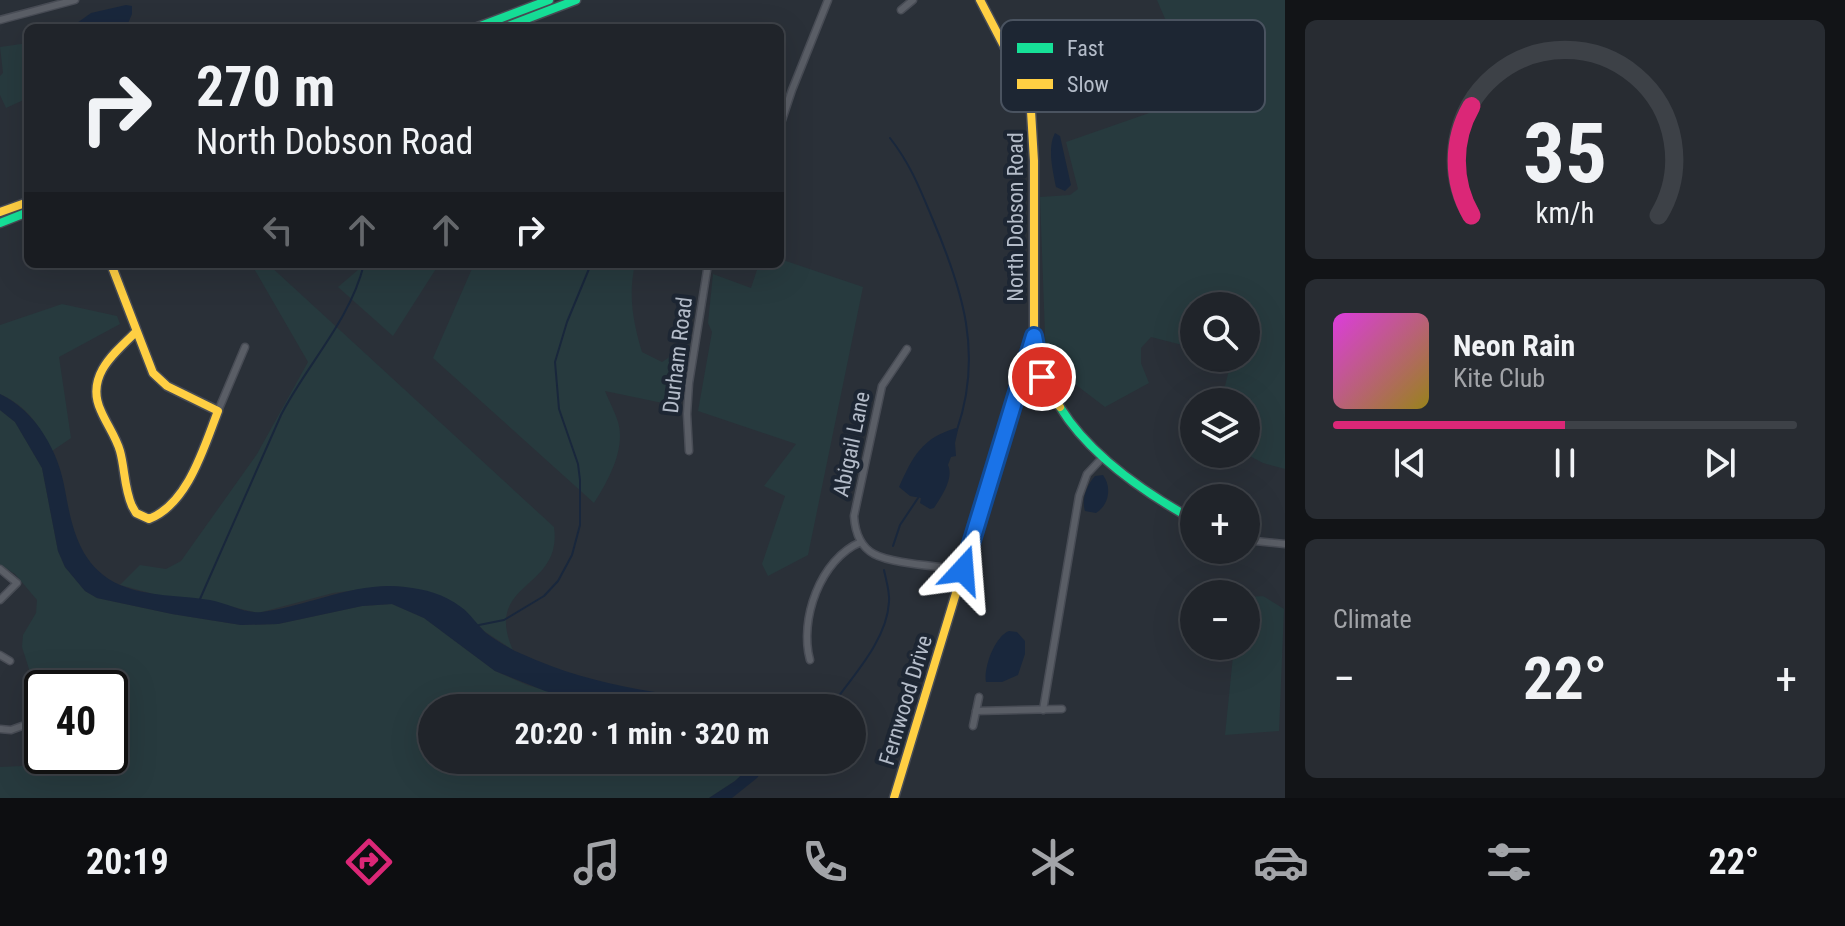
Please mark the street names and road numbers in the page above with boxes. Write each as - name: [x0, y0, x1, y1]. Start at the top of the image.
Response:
- street label: North Dobson Road: [1003, 132, 1028, 302]
- street label: Durham Road: [658, 296, 697, 415]
- street label: Abigail Lane: [828, 389, 875, 499]
- street label: Fernwood Drive: [874, 632, 937, 768]

